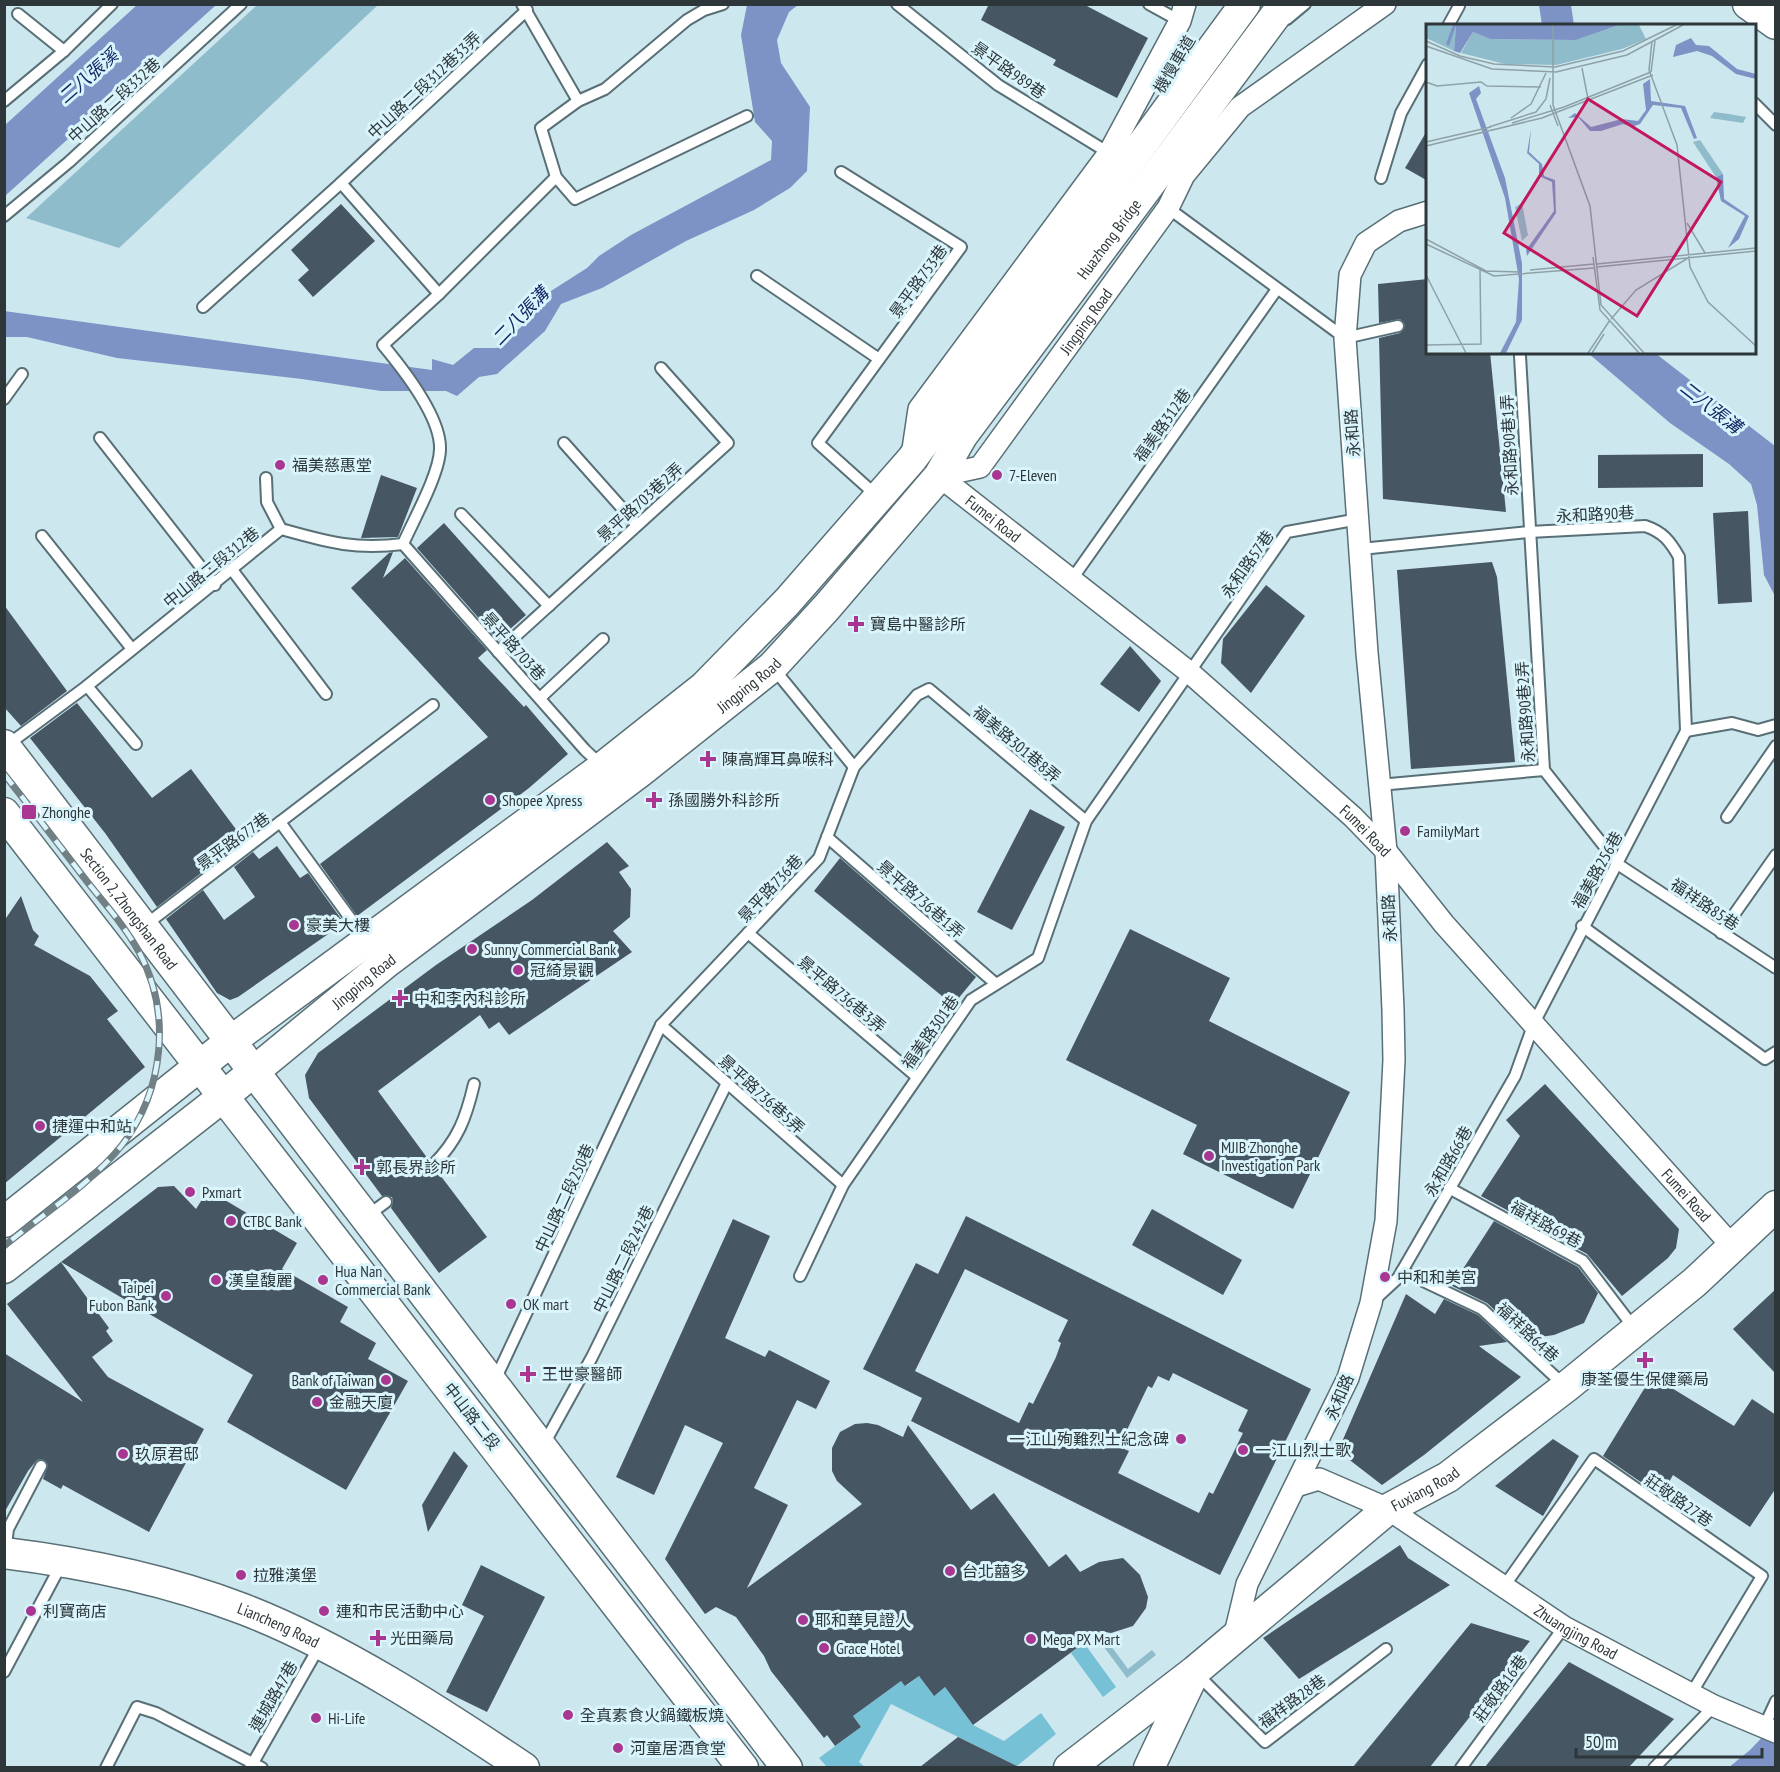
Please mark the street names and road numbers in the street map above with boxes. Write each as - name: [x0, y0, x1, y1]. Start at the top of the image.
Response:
- street label: 中山路二段312巷33弄: [363, 27, 485, 143]
- street label: 機慢車道: [1149, 31, 1199, 97]
- street label: 景平路989巷: [968, 37, 1050, 103]
- street label: 中山路二段332巷: [64, 53, 164, 147]
- street label: Huazhong Bridge: [1073, 195, 1145, 283]
- street label: 景平路753巷: [885, 240, 951, 322]
- street label: Jingping Road: [1055, 284, 1116, 359]
- street label: 福美路312巷: [1129, 384, 1195, 466]
- street label: 永和路90巷1弄: [1496, 394, 1522, 496]
- street label: 永和路: [1340, 408, 1364, 458]
- street label: 景平路703巷2弄: [593, 458, 687, 546]
- street label: Fumei Road: [962, 491, 1025, 546]
- street label: 永和路90巷: [1555, 502, 1635, 526]
- street label: 中山路二段312巷: [159, 522, 263, 612]
- street label: 永和路57巷: [1216, 526, 1278, 602]
- street label: 景平路703巷: [478, 607, 550, 685]
- street label: Jingping Road: [712, 654, 785, 717]
- street label: 永和路90巷2弄: [1511, 661, 1539, 763]
- street label: 福美路301巷8弄: [969, 701, 1065, 787]
- street label: Fumei Road: [1336, 800, 1396, 860]
- street label: 景平路677巷: [192, 808, 274, 874]
- street label: 福美路256巷: [1568, 828, 1626, 912]
- street label: Section 2, Zhongshan Road: [76, 844, 182, 974]
- street label: 景平路736巷: [733, 850, 807, 926]
- street label: 景平路736巷1弄: [873, 856, 969, 942]
- street label: 福祥路85巷: [1667, 874, 1743, 934]
- street label: 永和路: [1378, 894, 1400, 942]
- street label: Jingping Road: [327, 949, 399, 1014]
- street label: 景平路736巷3弄: [794, 951, 890, 1037]
- street label: 福美路301巷: [897, 991, 963, 1073]
- street label: 景平路736巷5弄: [715, 1050, 809, 1138]
- street label: 永和路66巷: [1420, 1122, 1476, 1200]
- street label: 中山路二段250巷: [530, 1140, 598, 1256]
- street label: Fumei Road: [1658, 1164, 1716, 1226]
- street label: 福祥路69巷: [1507, 1196, 1585, 1252]
- street label: 中山路二段242巷: [588, 1202, 658, 1316]
- street label: 福祥路64巷: [1493, 1298, 1563, 1366]
- street label: 永和路: [1320, 1371, 1358, 1423]
- street label: 中山路二段: [439, 1378, 505, 1454]
- street label: Fuxiang Road: [1387, 1462, 1463, 1516]
- street label: 莊敬路27巷: [1641, 1469, 1717, 1531]
- street label: Liancheng Road: [235, 1598, 323, 1652]
- street label: Zhuangjing Road: [1530, 1600, 1621, 1664]
- street label: 莊敬路16巷: [1469, 1650, 1531, 1726]
- street label: 連城路47巷: [245, 1657, 301, 1735]
- street label: 福祥路28巷: [1254, 1670, 1330, 1732]

